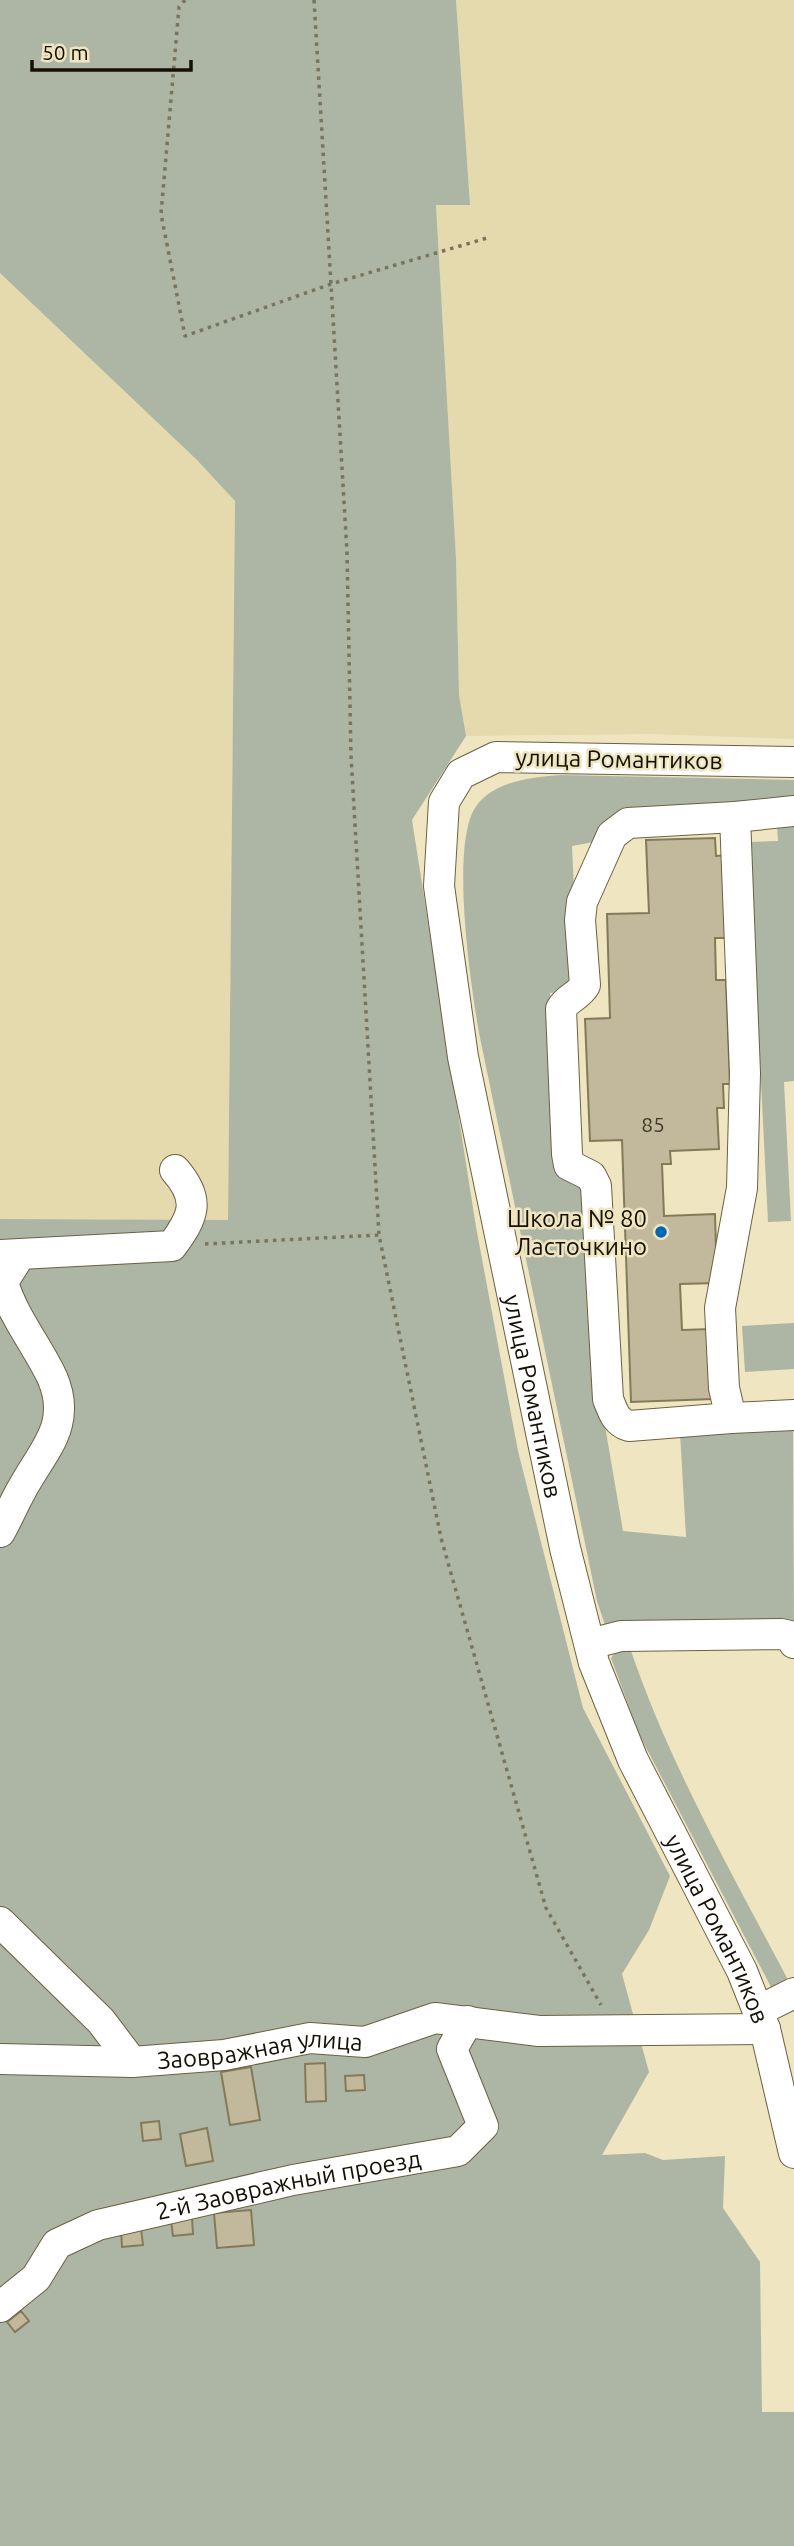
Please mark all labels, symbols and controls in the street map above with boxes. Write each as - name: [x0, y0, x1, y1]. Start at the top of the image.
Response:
- scale bar: [32, 28, 191, 72]
- text: 50 m: [42, 40, 89, 64]
- street label: улица Романтиков: [515, 744, 723, 774]
- house number: 85: [641, 1112, 665, 1136]
- place label: Школа № 80 Ласточкино: [507, 1205, 647, 1260]
- marker: Школа № 80 Ласточкино: [653, 1224, 669, 1240]
- street label: улица Романтиков: [499, 1292, 568, 1500]
- street label: улица Романтиков: [660, 1830, 775, 2027]
- street label: Заовражная улица: [156, 2024, 364, 2074]
- street label: 2-й Заовражный проезд: [153, 2144, 423, 2225]

